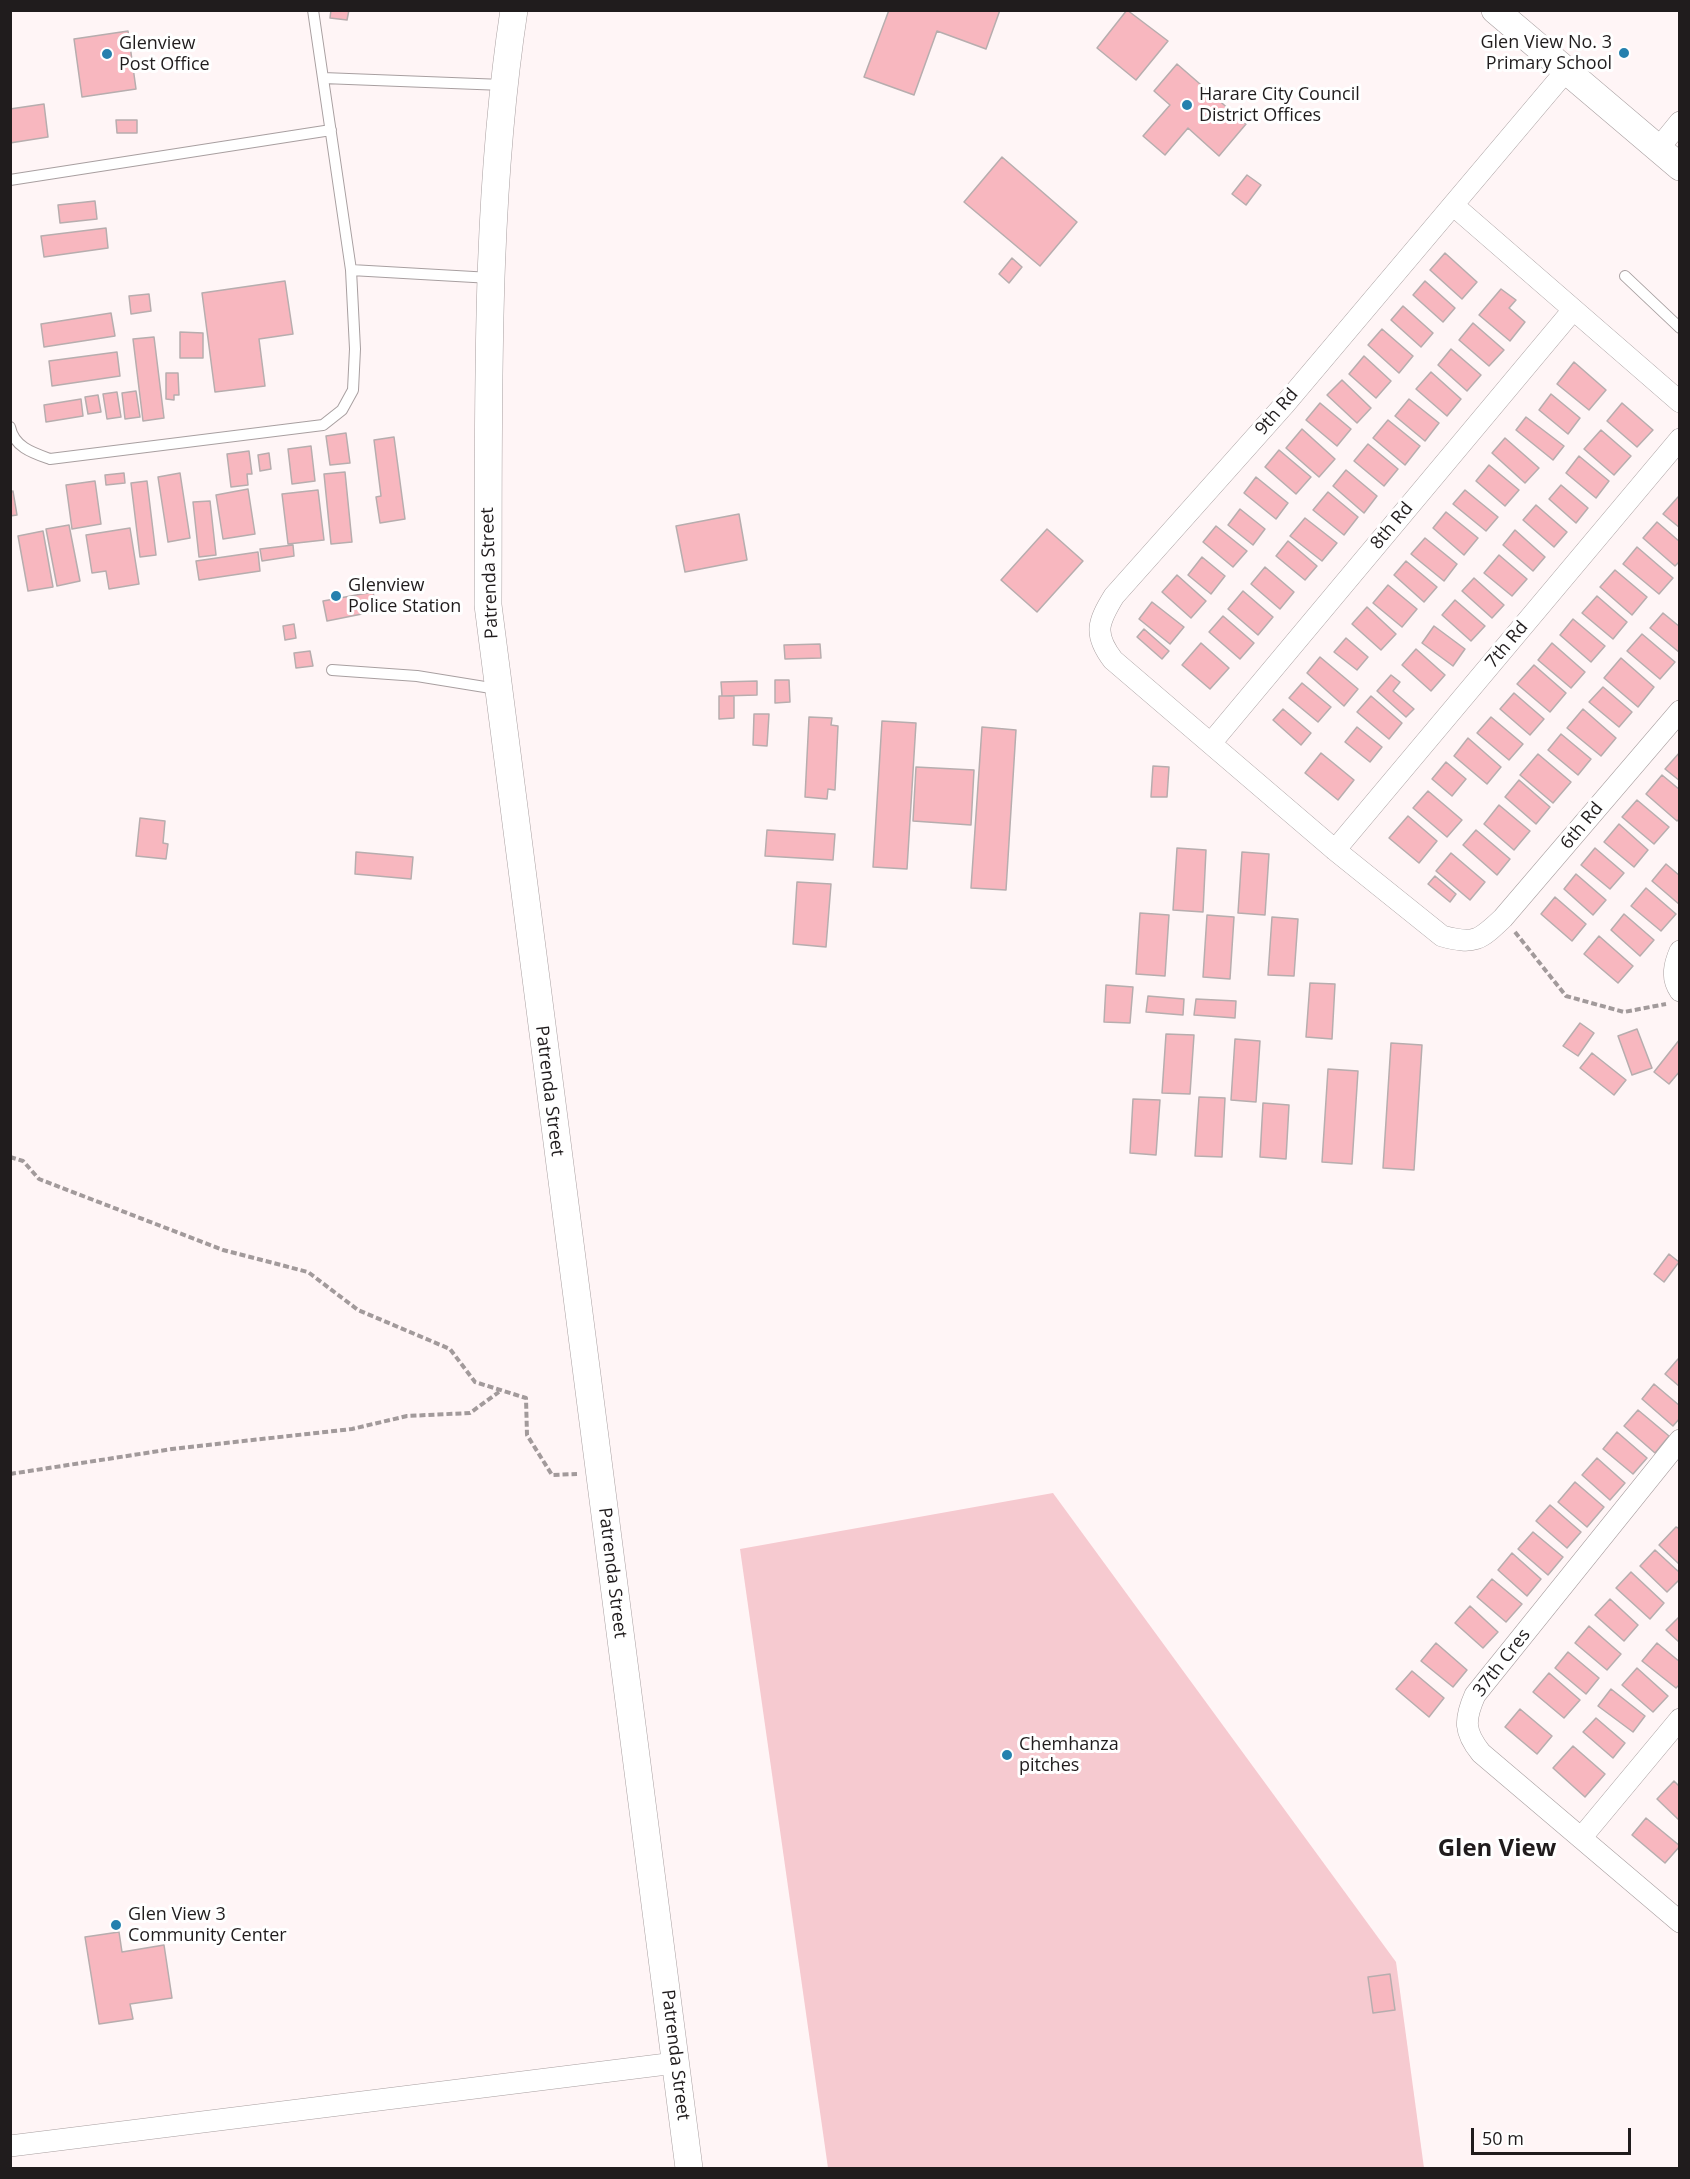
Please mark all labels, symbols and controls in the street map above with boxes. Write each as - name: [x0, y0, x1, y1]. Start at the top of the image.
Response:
- place label: Glen View No. 3 Primary School: [1480, 32, 1612, 74]
- place label: Glenview Post Office: [119, 33, 210, 76]
- marker: Glen View No. 3 Primary School: [1617, 46, 1631, 60]
- marker: Glenview Post Office: [100, 47, 114, 61]
- place label: Harare City Council District Offices: [1199, 84, 1360, 127]
- marker: Harare City Council District Offices: [1180, 98, 1194, 112]
- street label: 9th Rd: [1251, 384, 1303, 440]
- street label: 8th Rd: [1366, 498, 1418, 554]
- street label: Patrenda Street: [477, 507, 503, 639]
- place label: Glenview Police Station: [348, 575, 461, 618]
- marker: Glenview Police Station: [329, 589, 343, 603]
- street label: 7th Rd: [1481, 617, 1533, 673]
- street label: 6th Rd: [1556, 798, 1608, 854]
- street label: Patrenda Street: [530, 1024, 568, 1158]
- street label: Patrenda Street: [593, 1506, 631, 1640]
- street label: 37th Cres: [1469, 1625, 1535, 1701]
- place label: Chemhanza pitches: [1019, 1734, 1119, 1776]
- marker: Chemhanza pitches: [1000, 1748, 1014, 1762]
- district label: Glen View: [1438, 1835, 1556, 1863]
- place label: Glen View 3 Community Center: [128, 1904, 287, 1946]
- marker: Glen View 3 Community Center: [109, 1918, 123, 1932]
- street label: Patrenda Street: [656, 1988, 694, 2122]
- scale bar: [1474, 2116, 1634, 2154]
- text: 50 m: [1482, 2126, 1524, 2150]

